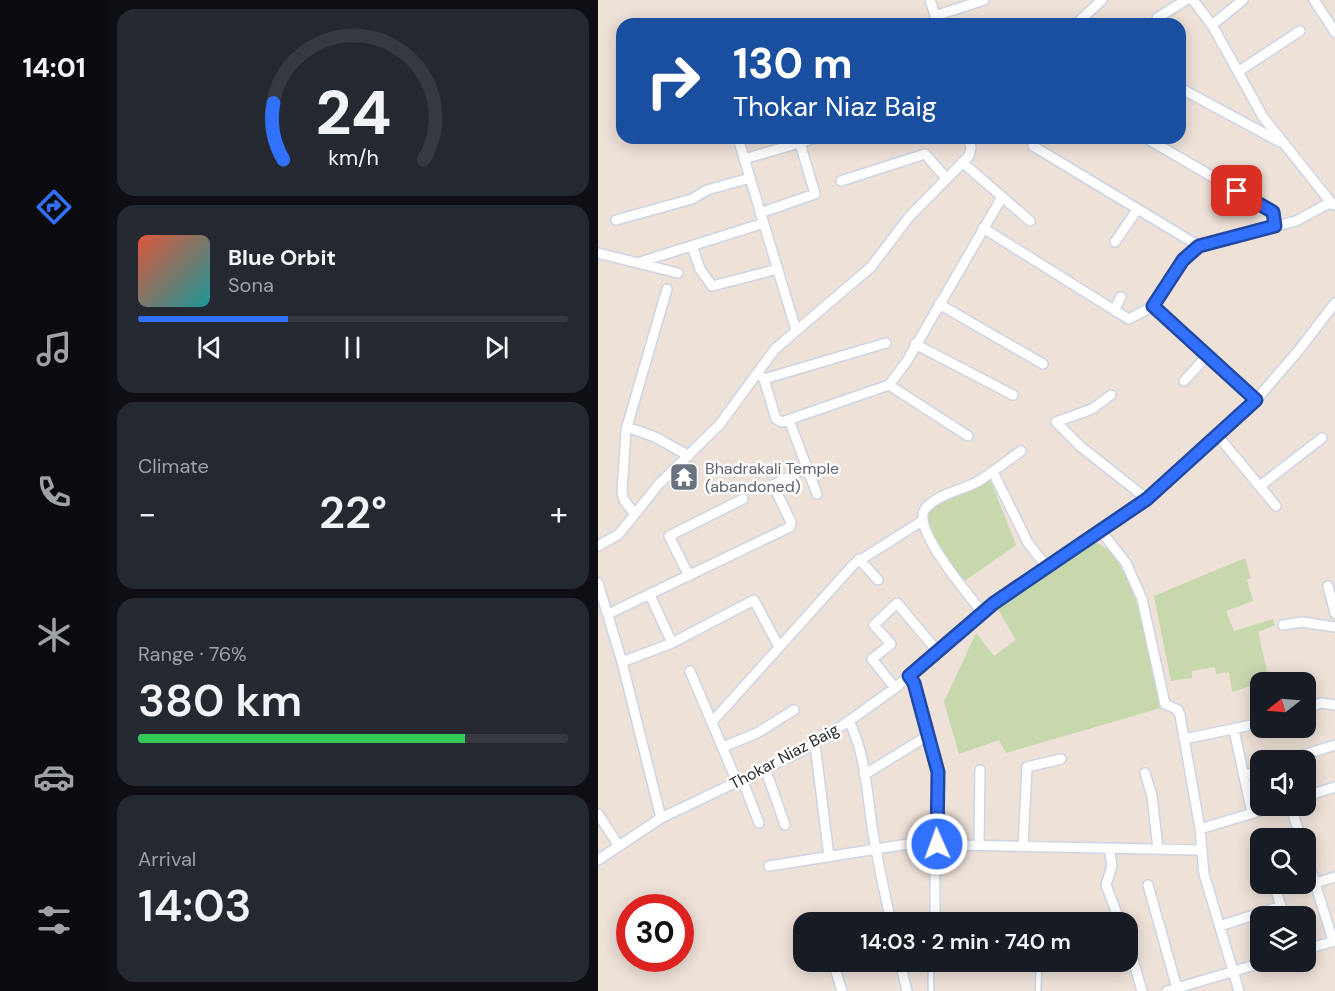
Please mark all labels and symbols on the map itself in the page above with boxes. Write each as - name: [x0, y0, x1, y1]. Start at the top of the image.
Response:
- pin: [1211, 165, 1262, 216]
- place label: Bhadrakali Temple (abandoned): [705, 458, 839, 497]
- temple icon: Bhadrakali Temple (abandoned): [668, 461, 700, 493]
- north arrow: [1250, 672, 1316, 738]
- street label: Thokar Niaz Baig: [726, 719, 843, 794]
- position arrow: [905, 812, 969, 876]
- speed limit sign: 30: [616, 894, 694, 972]

